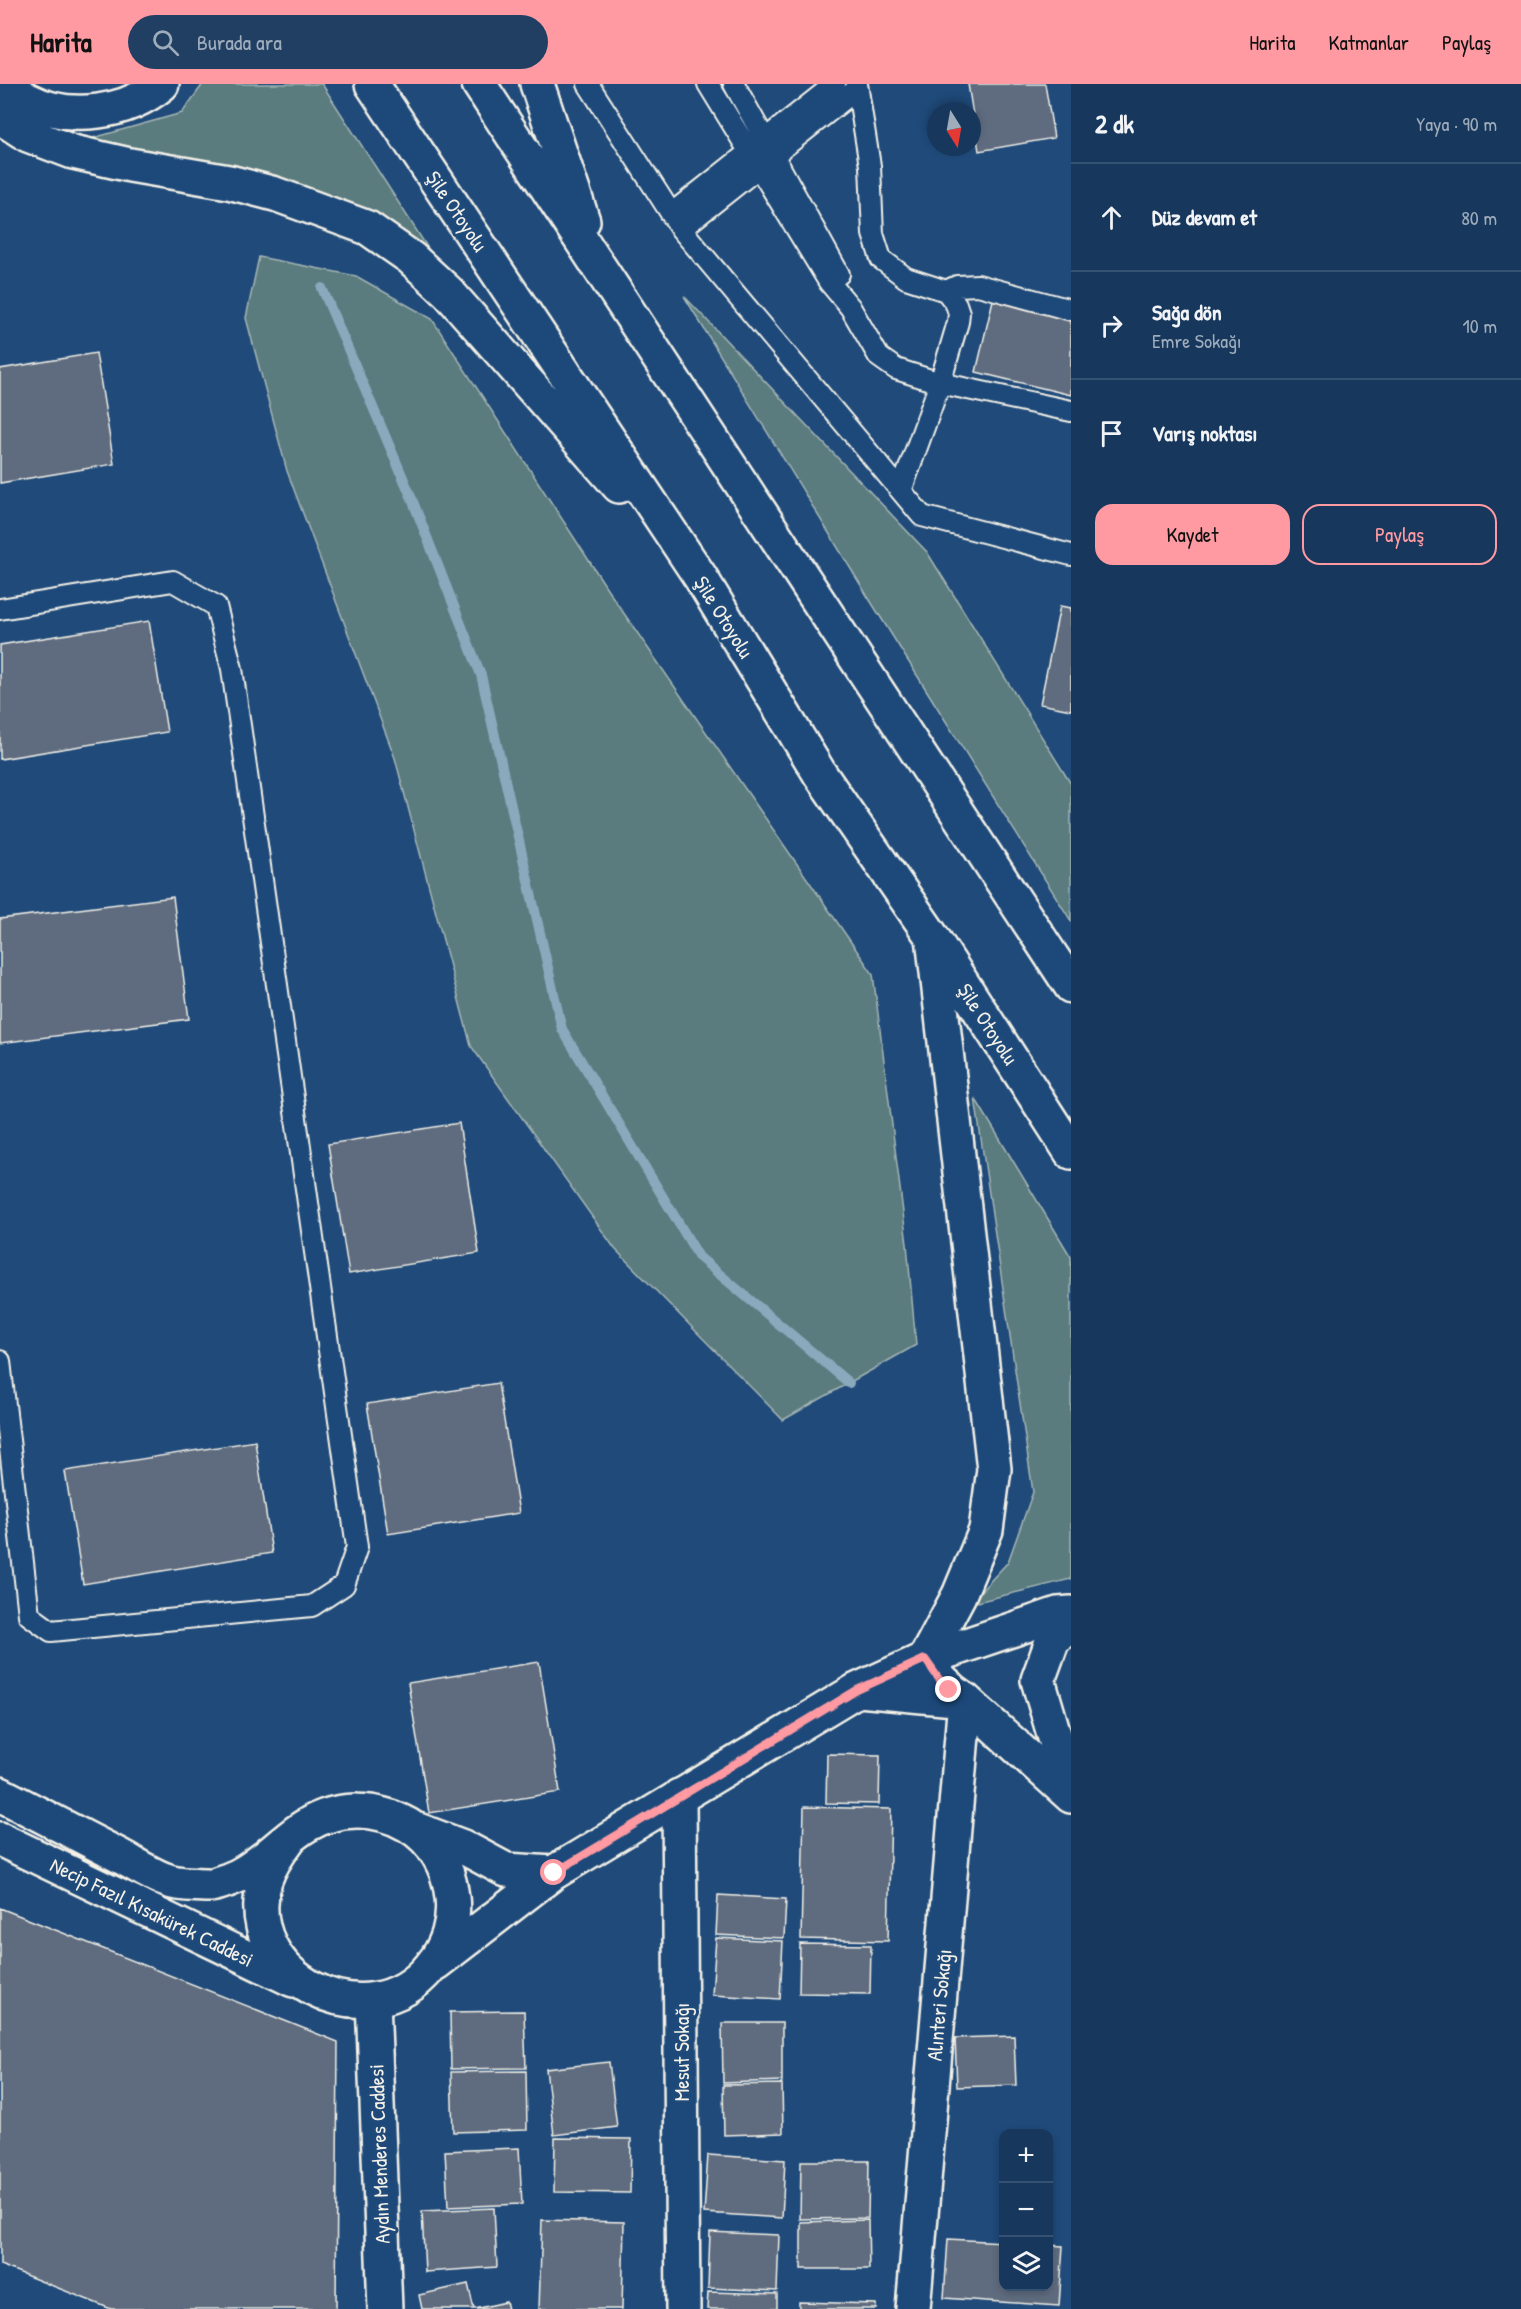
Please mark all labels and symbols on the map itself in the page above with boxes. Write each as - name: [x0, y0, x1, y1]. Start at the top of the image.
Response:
- north arrow: [927, 102, 981, 156]
- street label: Şile Otoyolu: [419, 165, 495, 258]
- street label: Şile Otoyolu: [687, 570, 761, 664]
- street label: Şile Otoyolu: [951, 978, 1025, 1071]
- route end: [935, 1676, 961, 1702]
- street label: Necip Fazıl Kısakürek Caddesi: [46, 1850, 258, 1974]
- route start: [540, 1859, 566, 1885]
- street label: Alınteri Sokağı: [920, 1948, 958, 2062]
- street label: Mesut Sokağı: [667, 2003, 696, 2101]
- street label: Aydın Menderes Caddesi: [361, 2064, 397, 2244]

